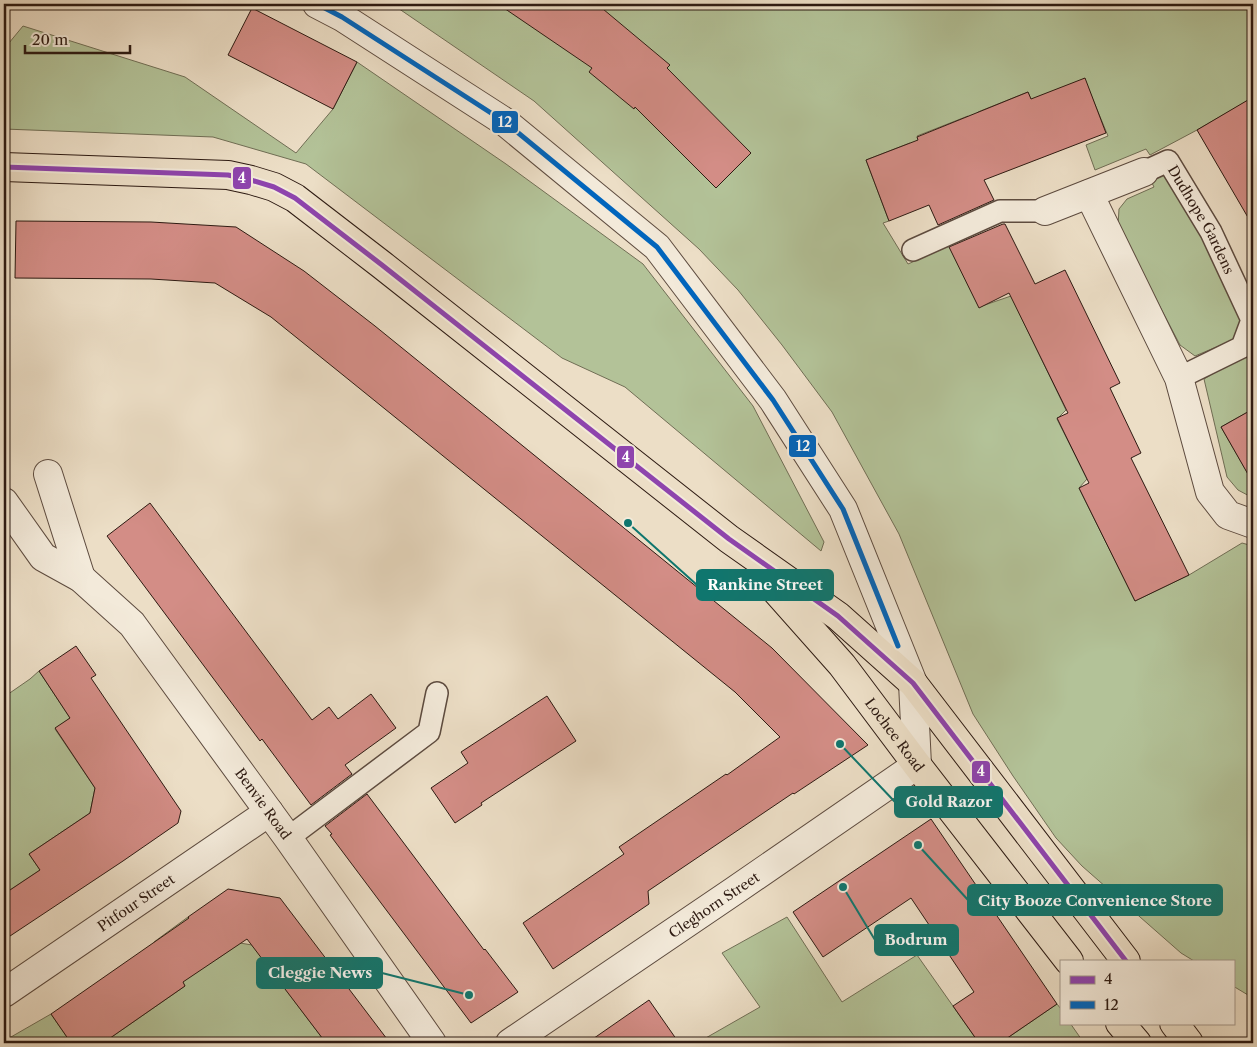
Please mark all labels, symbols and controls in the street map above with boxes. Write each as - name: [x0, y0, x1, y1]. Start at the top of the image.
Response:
- scale bar: [25, 22, 130, 54]
- text: 20 m: [32, 30, 68, 49]
- line badge: 12: [491, 110, 519, 134]
- text: 12: [498, 113, 512, 131]
- street label: Dudhope Gardens: [1164, 162, 1238, 277]
- line badge: 4: [232, 166, 252, 190]
- text: 4: [238, 169, 246, 187]
- line badge: 12: [788, 434, 817, 458]
- text: 12: [796, 437, 810, 455]
- line badge: 4: [616, 445, 635, 469]
- text: 4: [622, 448, 630, 466]
- callout: Rankine Street: [697, 570, 833, 600]
- text: Rankine Street: [707, 575, 823, 594]
- street label: Lochee Road: [861, 694, 928, 776]
- line badge: 4: [971, 760, 991, 784]
- text: 4: [977, 762, 985, 780]
- street label: Benvie Road: [231, 764, 295, 843]
- callout: Gold Razor: [895, 787, 1002, 817]
- text: Gold Razor: [906, 792, 993, 811]
- street label: Cleghorn Street: [665, 868, 763, 942]
- street label: Pitfour Street: [94, 870, 178, 935]
- callout: City Booze Convenience Store: [968, 885, 1222, 915]
- text: City Booze Convenience Store: [978, 891, 1212, 910]
- callout: Bodrum: [875, 925, 958, 955]
- text: Bodrum: [885, 930, 947, 949]
- callout: Cleggie News: [257, 958, 382, 988]
- legend: [1060, 960, 1234, 1024]
- text: Cleggie News: [268, 963, 372, 982]
- text: 4: [1104, 969, 1113, 988]
- text: 12: [1104, 995, 1119, 1014]

